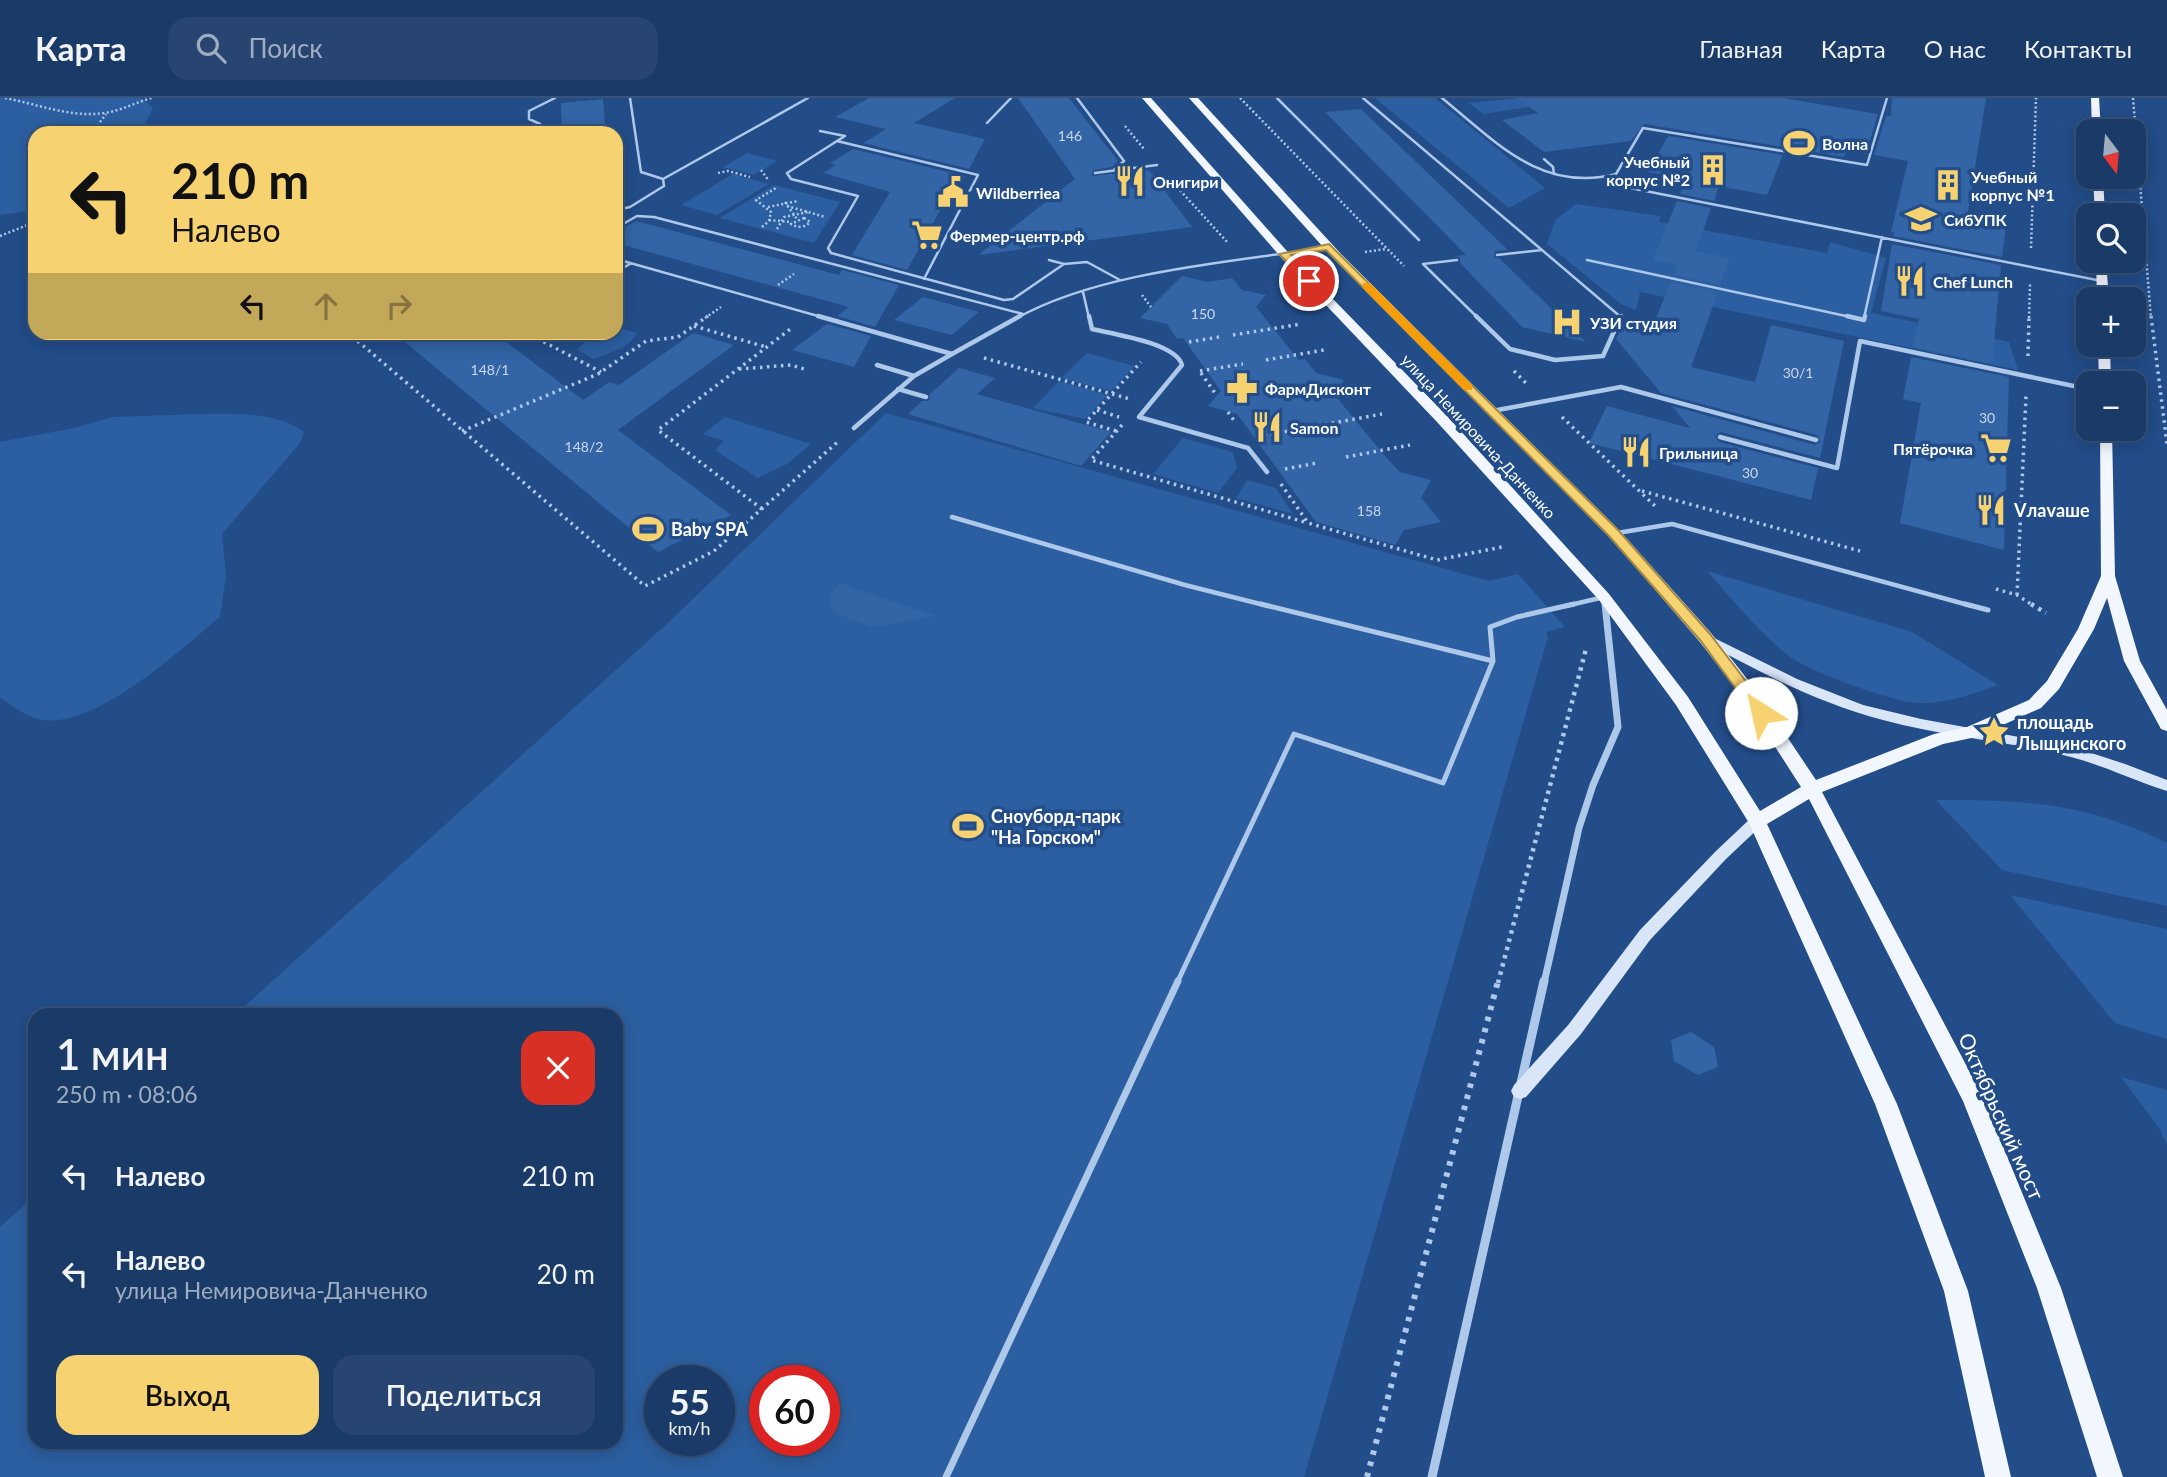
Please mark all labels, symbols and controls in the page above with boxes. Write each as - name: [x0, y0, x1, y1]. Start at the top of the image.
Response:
- search box: [168, 17, 658, 80]
- text: Карта: [35, 28, 126, 68]
- icon: search: [192, 29, 230, 67]
- text: Поиск: [248, 32, 323, 64]
- text: Главная: [1699, 34, 1783, 63]
- text: Карта: [1821, 34, 1886, 63]
- text: О нас: [1924, 34, 1986, 63]
- text: Контакты: [2024, 34, 2132, 63]
- north arrow: [2076, 119, 2146, 189]
- map controls: [2076, 119, 2146, 441]
- sports icon: Волна: [1782, 126, 1816, 160]
- house number: 146: [1058, 127, 1082, 144]
- place label: Волна: [1822, 134, 1868, 153]
- text: 210 m: [171, 151, 309, 209]
- place label: Учебный корпус №2: [1606, 152, 1690, 189]
- building icon: Учебный корпус №2: [1696, 153, 1730, 187]
- icon: left: [56, 154, 147, 245]
- restaurant icon: Онигири: [1113, 164, 1147, 198]
- place label: Учебный корпус №1: [1970, 167, 2055, 204]
- building icon: Учебный корпус №1: [1931, 168, 1965, 202]
- place label: Онигири: [1153, 172, 1219, 191]
- public building icon: Wildberriea: [936, 175, 970, 209]
- place label: Wildberriea: [976, 183, 1060, 202]
- school or university icon: СибУПК: [1904, 202, 1938, 236]
- button: search: [2076, 203, 2146, 273]
- text: Налево: [171, 210, 281, 249]
- place label: СибУПК: [1944, 210, 2008, 229]
- supermarket icon: Фермер-центр.рф: [910, 218, 944, 252]
- place label: Фермер-центр.рф: [950, 226, 1085, 245]
- pin: [1279, 251, 1339, 311]
- icon: arrive: [1290, 262, 1328, 300]
- restaurant icon: Chef Lunch: [1893, 264, 1927, 298]
- place label: Chef Lunch: [1933, 272, 2013, 291]
- icon: left: [234, 287, 272, 325]
- icon: ahead: [307, 287, 345, 325]
- icon: right: [380, 287, 418, 325]
- button: +: [2076, 287, 2146, 357]
- house number: 150: [1191, 305, 1215, 322]
- hospital icon: УЗИ студия: [1550, 305, 1584, 339]
- place label: УЗИ студия: [1589, 313, 1677, 332]
- street label: улица Немировича-Данченко: [1398, 350, 1560, 522]
- house number: 148/1: [471, 361, 509, 378]
- house number: 30/1: [1783, 364, 1813, 381]
- pharmacy icon: ФармДисконт: [1225, 371, 1259, 405]
- button: −: [2076, 371, 2146, 441]
- place label: ФармДисконт: [1265, 379, 1372, 398]
- house number: 30: [1979, 409, 1995, 426]
- restaurant icon: Samon: [1250, 410, 1284, 444]
- place label: Samon: [1290, 418, 1338, 437]
- supermarket icon: Пятёрочка: [1979, 431, 2013, 465]
- restaurant icon: Грильница: [1619, 435, 1653, 469]
- house number: 148/2: [565, 438, 603, 455]
- place label: Пятёрочка: [1893, 439, 1973, 458]
- place label: Грильница: [1659, 443, 1738, 462]
- house number: 30: [1742, 464, 1758, 481]
- restaurant icon: Vлаvаше: [1974, 493, 2008, 527]
- place label: Vлаvаше: [2013, 499, 2090, 521]
- house number: 158: [1357, 502, 1381, 519]
- sports icon: Baby SPA: [631, 512, 665, 546]
- place label: Baby SPA: [671, 518, 748, 540]
- position arrow: [1724, 676, 1798, 750]
- place label: площадь Лыщинского: [2016, 711, 2126, 754]
- place icon: площадь Лыщинского: [1977, 715, 2011, 749]
- place label: Сноуборд-парк "На Горском": [991, 805, 1121, 848]
- sports icon: Сноуборд-парк "На Горском": [951, 809, 985, 843]
- text: 1 мин: [56, 1029, 169, 1079]
- street label: Октябрьский мост: [1954, 1029, 2050, 1204]
- button: close: [521, 1031, 595, 1105]
- text: 250 m · 08:06: [56, 1080, 198, 1108]
- icon: left: [56, 1157, 94, 1195]
- text: Налево: [115, 1160, 205, 1192]
- text: 210 m: [522, 1160, 595, 1192]
- text: Налево: [115, 1244, 205, 1276]
- icon: left: [56, 1255, 94, 1293]
- text: 20 m: [537, 1258, 595, 1290]
- text: улица Немировича-Данченко: [115, 1276, 428, 1304]
- button: Выход: [56, 1355, 319, 1435]
- button: Поделиться: [333, 1355, 595, 1435]
- speed limit sign: 60: [749, 1365, 840, 1456]
- text: 55: [669, 1380, 710, 1422]
- text: km/h: [668, 1417, 711, 1439]

